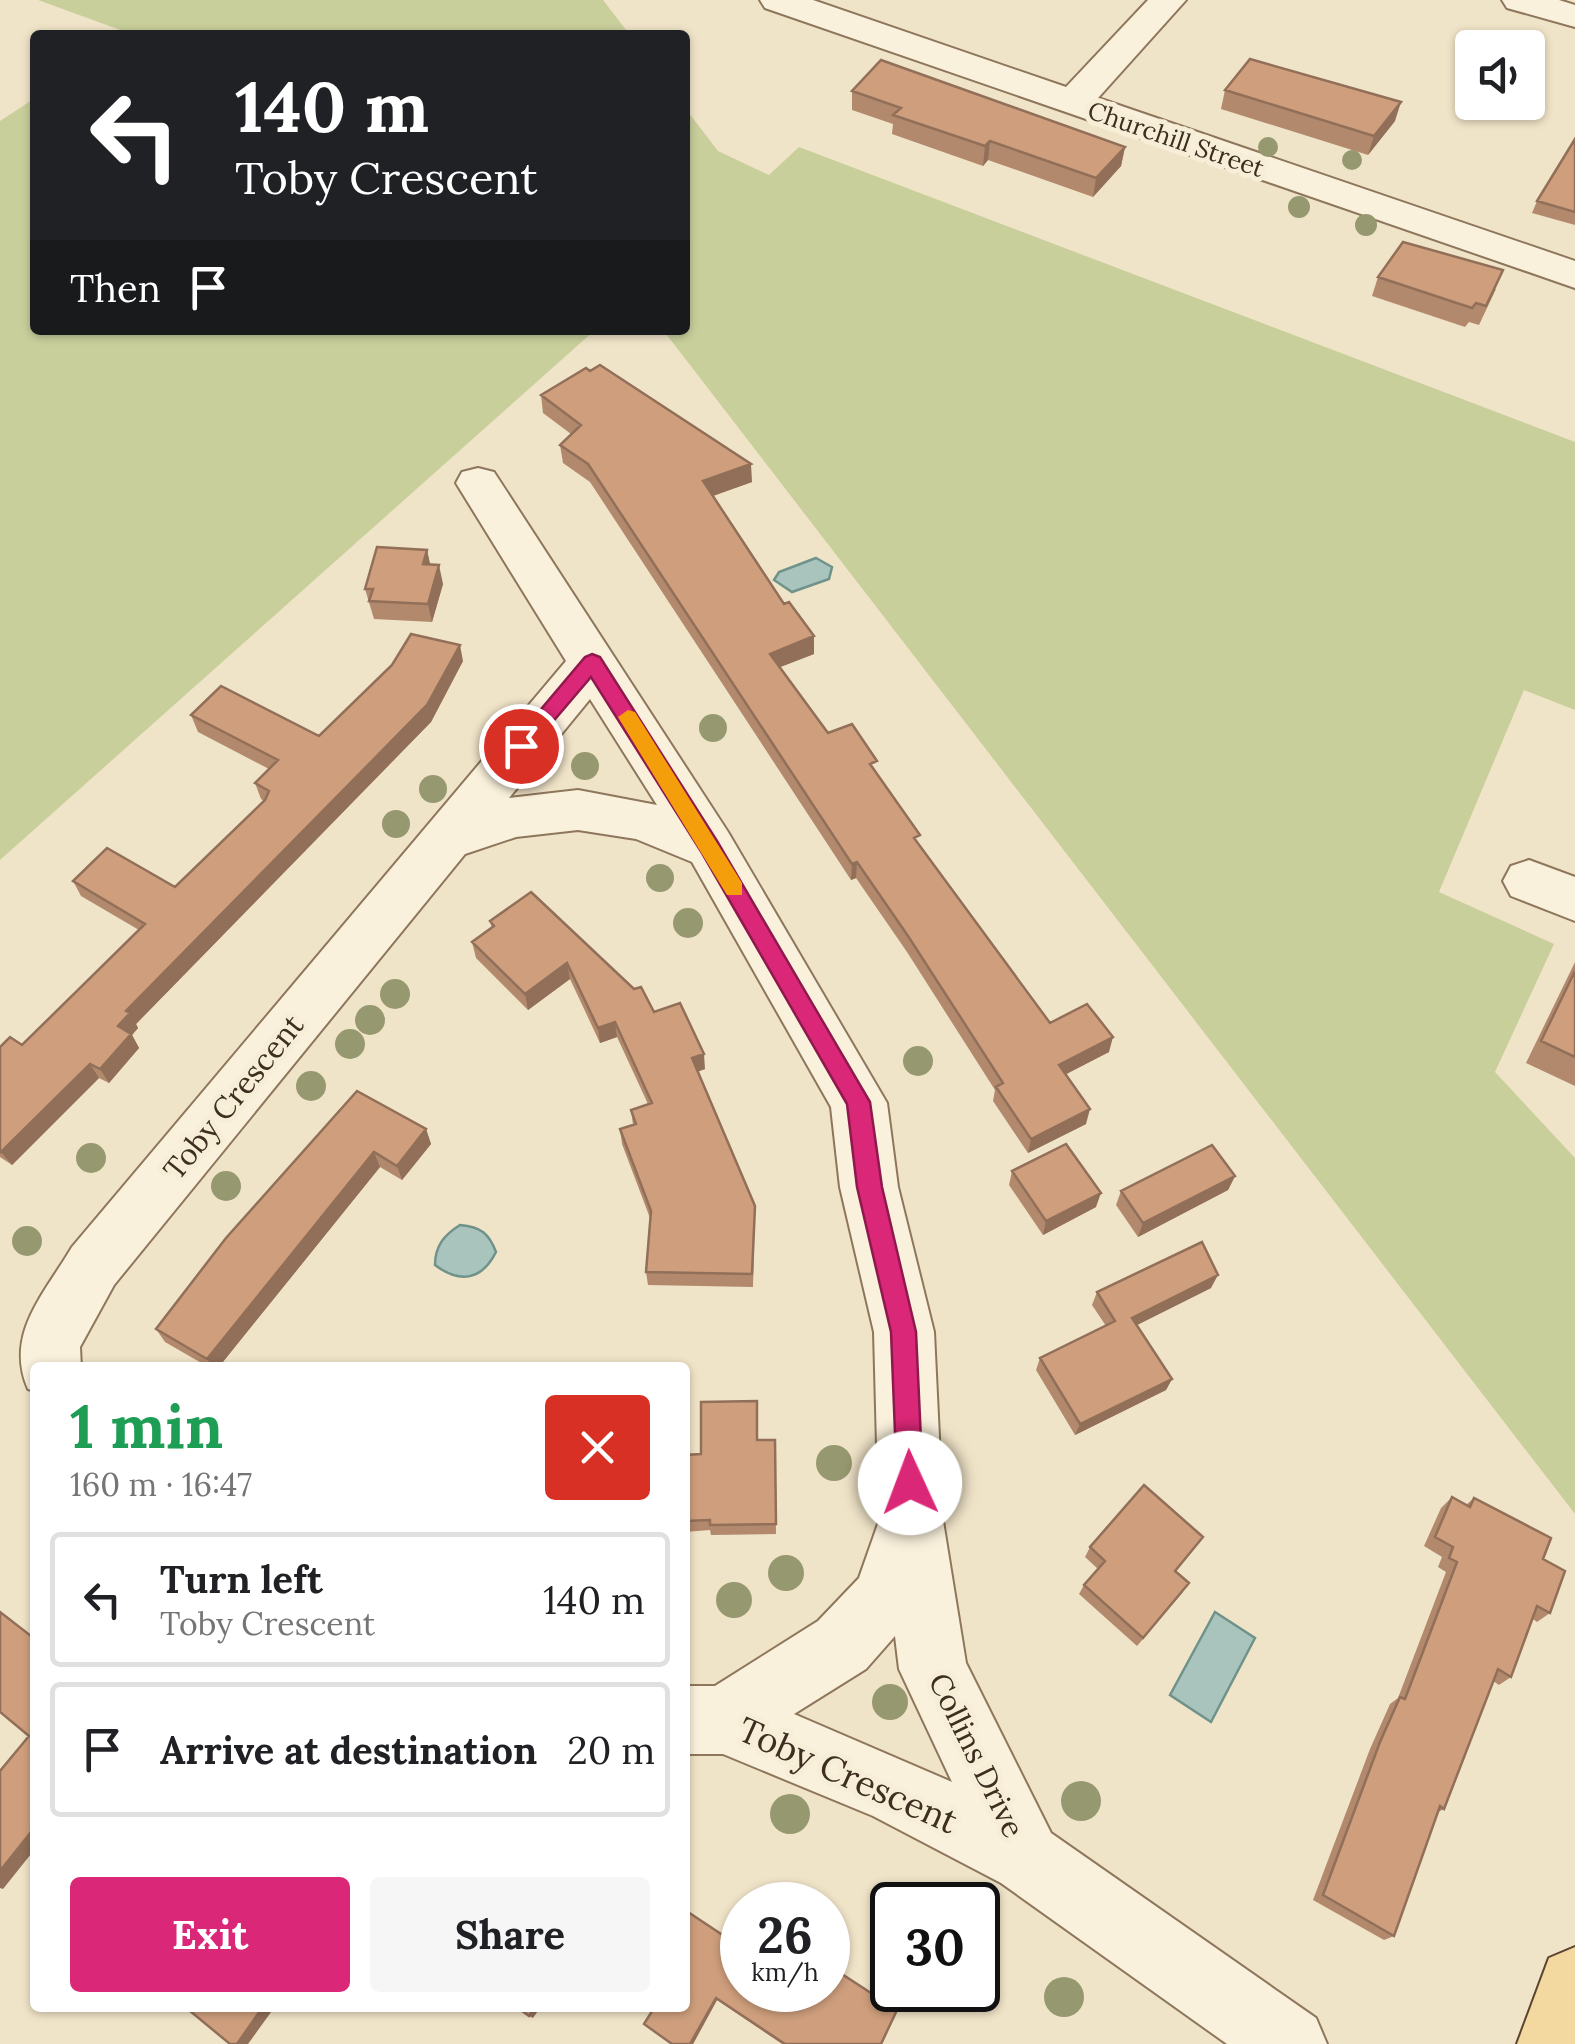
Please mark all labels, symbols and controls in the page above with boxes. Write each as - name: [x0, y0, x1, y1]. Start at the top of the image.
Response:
- map controls: [1455, 30, 1545, 120]
- button: sound: [1455, 30, 1545, 120]
- text: 140 m: [235, 62, 429, 151]
- icon: left: [70, 70, 200, 200]
- street label: Churchill Street: [1084, 94, 1269, 184]
- text: Toby Crescent: [235, 149, 538, 206]
- icon: arrive: [181, 260, 236, 315]
- text: Then: [70, 264, 161, 312]
- pin: [479, 704, 564, 789]
- icon: arrive: [494, 719, 549, 774]
- street label: Toby Crescent: [155, 1006, 312, 1188]
- text: 1 min: [70, 1388, 223, 1464]
- button: close: [545, 1395, 650, 1500]
- position arrow: [858, 1431, 962, 1535]
- text: 160 m · 16:47: [70, 1464, 252, 1505]
- text: Turn left: [160, 1555, 323, 1603]
- icon: left: [75, 1572, 130, 1627]
- text: 140 m: [543, 1576, 645, 1624]
- text: Toby Crescent: [160, 1603, 375, 1644]
- street label: Collins Drive: [921, 1667, 1033, 1843]
- street label: Toby Crescent: [731, 1707, 965, 1844]
- icon: arrive: [75, 1722, 130, 1777]
- text: Arrive at destination: [160, 1726, 537, 1774]
- text: 20 m: [567, 1726, 655, 1774]
- button: Exit: [70, 1877, 350, 1992]
- button: Share: [370, 1877, 650, 1992]
- speed limit sign: 30: [870, 1882, 1000, 2012]
- text: 26: [757, 1903, 813, 1967]
- text: km/h: [751, 1956, 819, 1988]

